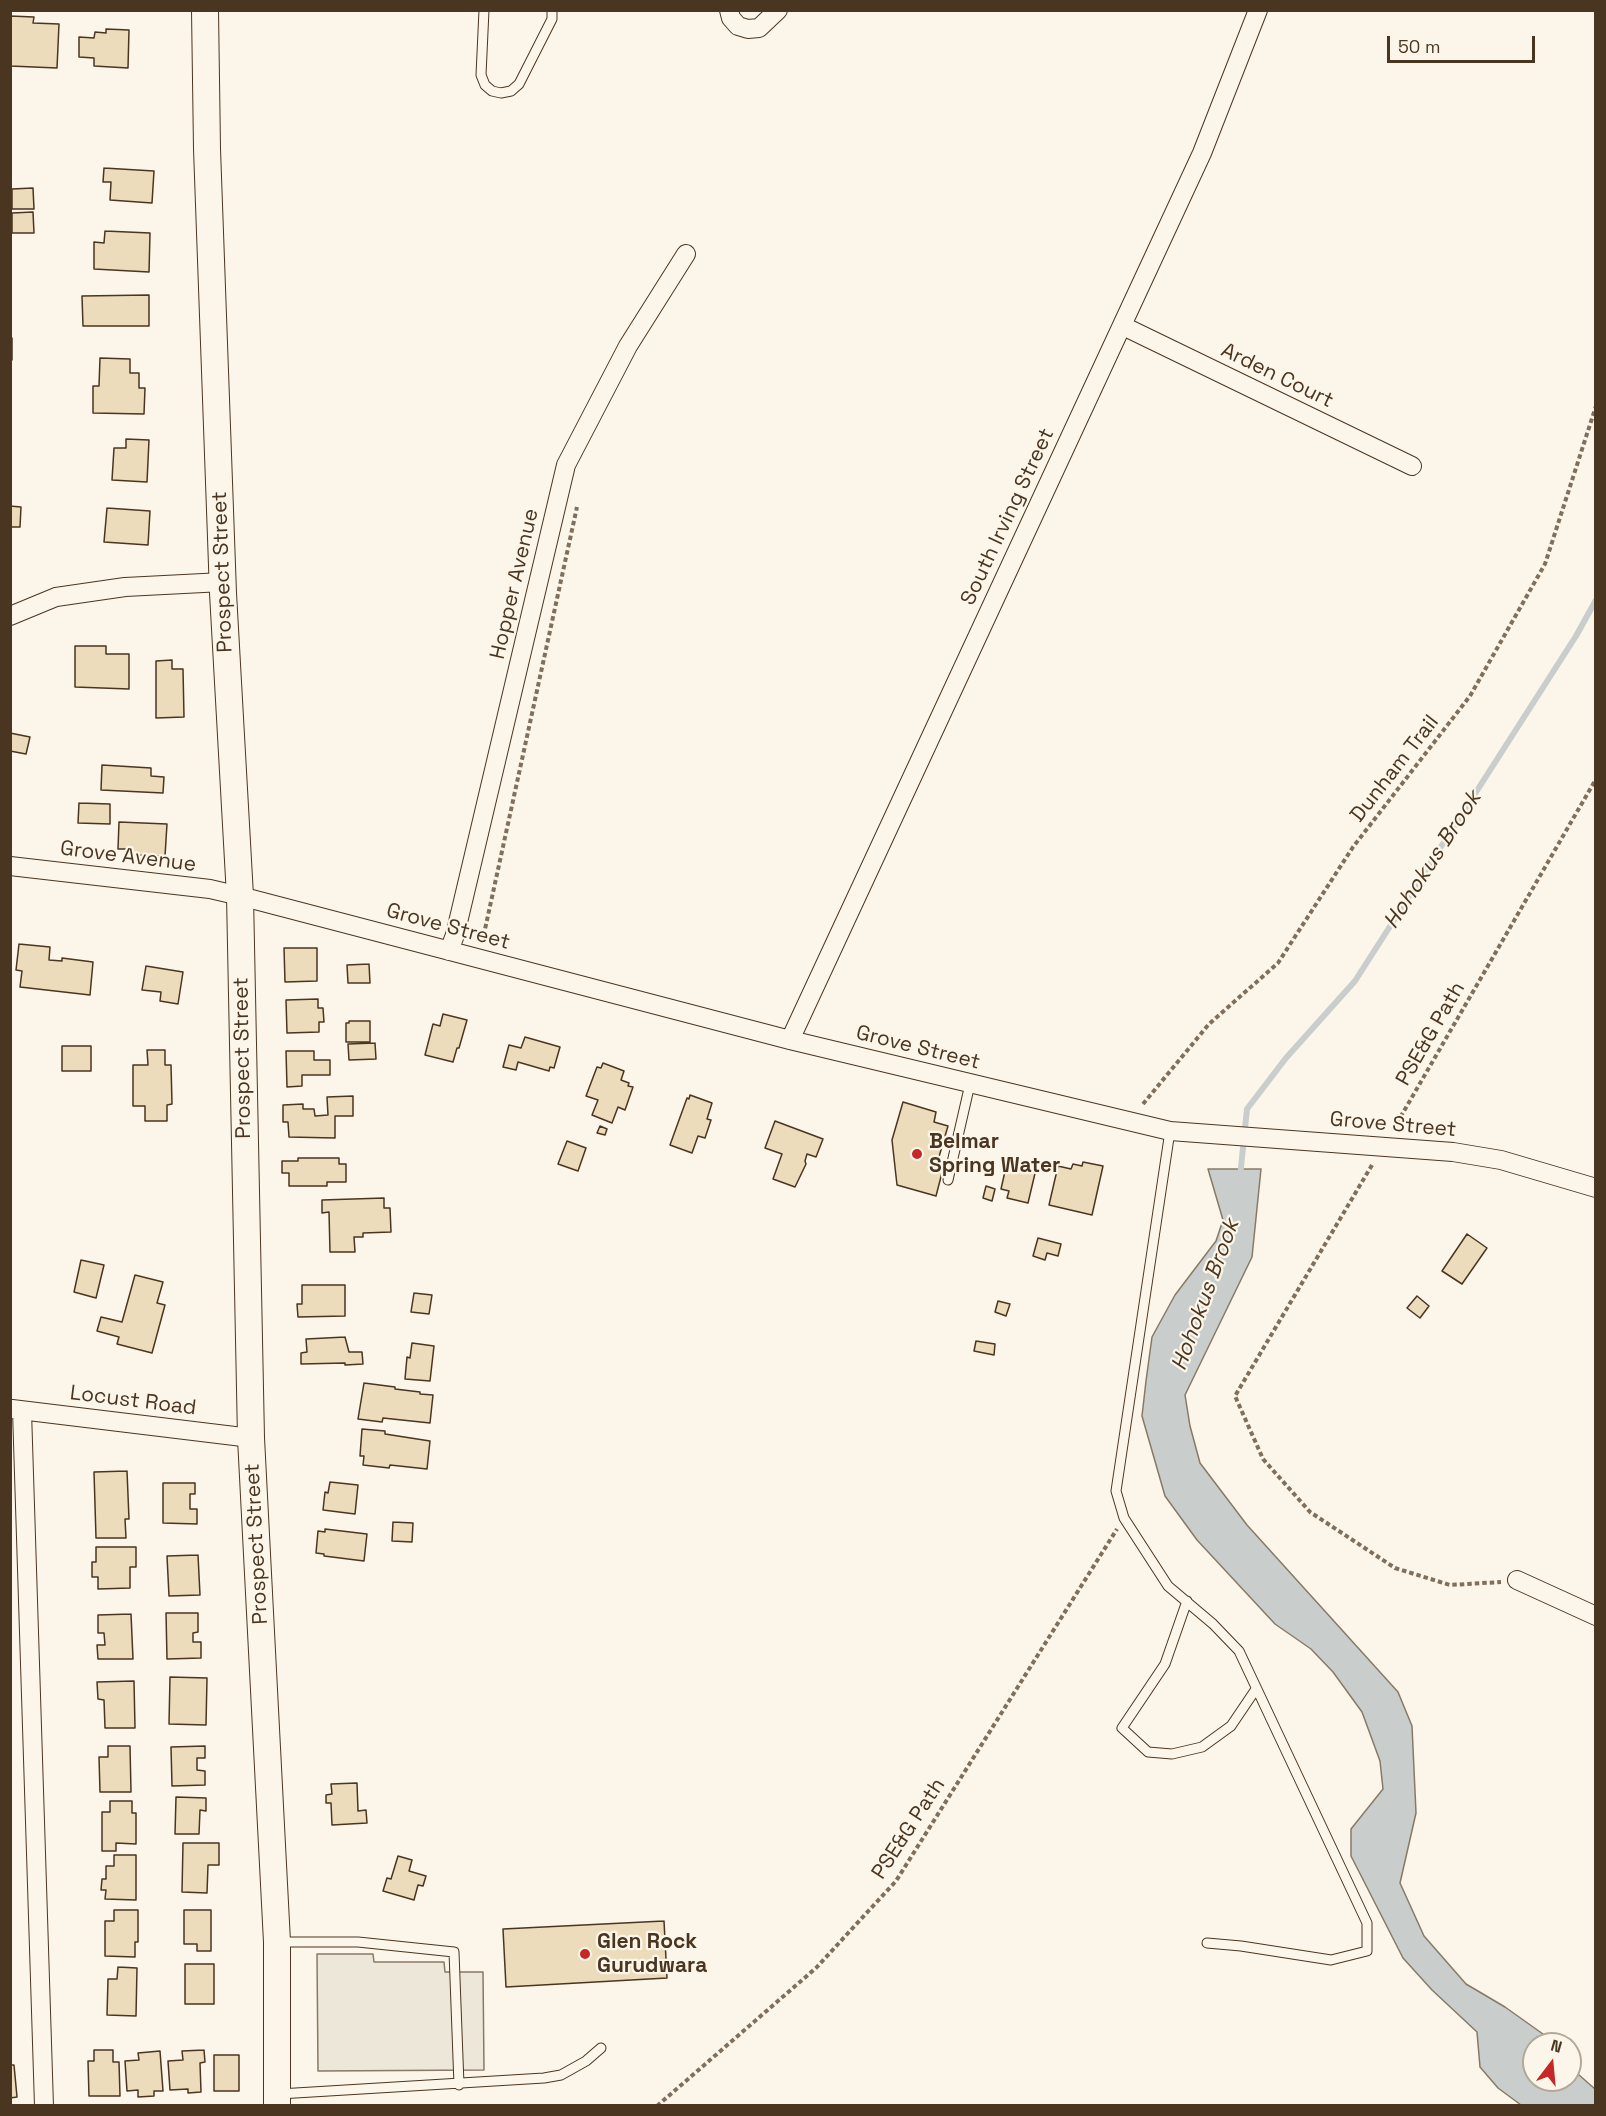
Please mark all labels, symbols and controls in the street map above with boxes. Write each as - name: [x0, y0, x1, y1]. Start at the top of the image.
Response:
- scale bar: [1390, 24, 1538, 62]
- text: 50 m: [1398, 35, 1440, 58]
- street label: Arden Court: [1217, 338, 1337, 414]
- street label: South Irving Street: [956, 425, 1060, 609]
- street label: Prospect Street: [208, 491, 238, 653]
- street label: Hopper Avenue: [485, 506, 545, 662]
- street label: Dunham Trail: [1345, 711, 1445, 827]
- water label: Hohokus Brook: [1379, 786, 1487, 934]
- street label: Grove Avenue: [59, 836, 197, 878]
- street label: Grove Street: [383, 898, 513, 956]
- street label: Prospect Street: [229, 977, 257, 1139]
- street label: PSE&G Path: [1391, 978, 1471, 1090]
- street label: Grove Street: [853, 1020, 983, 1076]
- street label: Grove Street: [1329, 1107, 1457, 1143]
- place label: Belmar Spring Water: [929, 1129, 1060, 1179]
- marker: Belmar Spring Water: [910, 1147, 924, 1161]
- water label: Hohokus Brook: [1166, 1216, 1246, 1374]
- street label: Locust Road: [68, 1381, 198, 1421]
- street label: Prospect Street: [240, 1463, 274, 1625]
- street label: PSE&G Path: [867, 1774, 951, 1884]
- place label: Glen Rock Gurudwara: [597, 1929, 707, 1979]
- marker: Glen Rock Gurudwara: [578, 1947, 592, 1961]
- north arrow: [1522, 2032, 1582, 2092]
- text: N: [1548, 2035, 1565, 2058]

